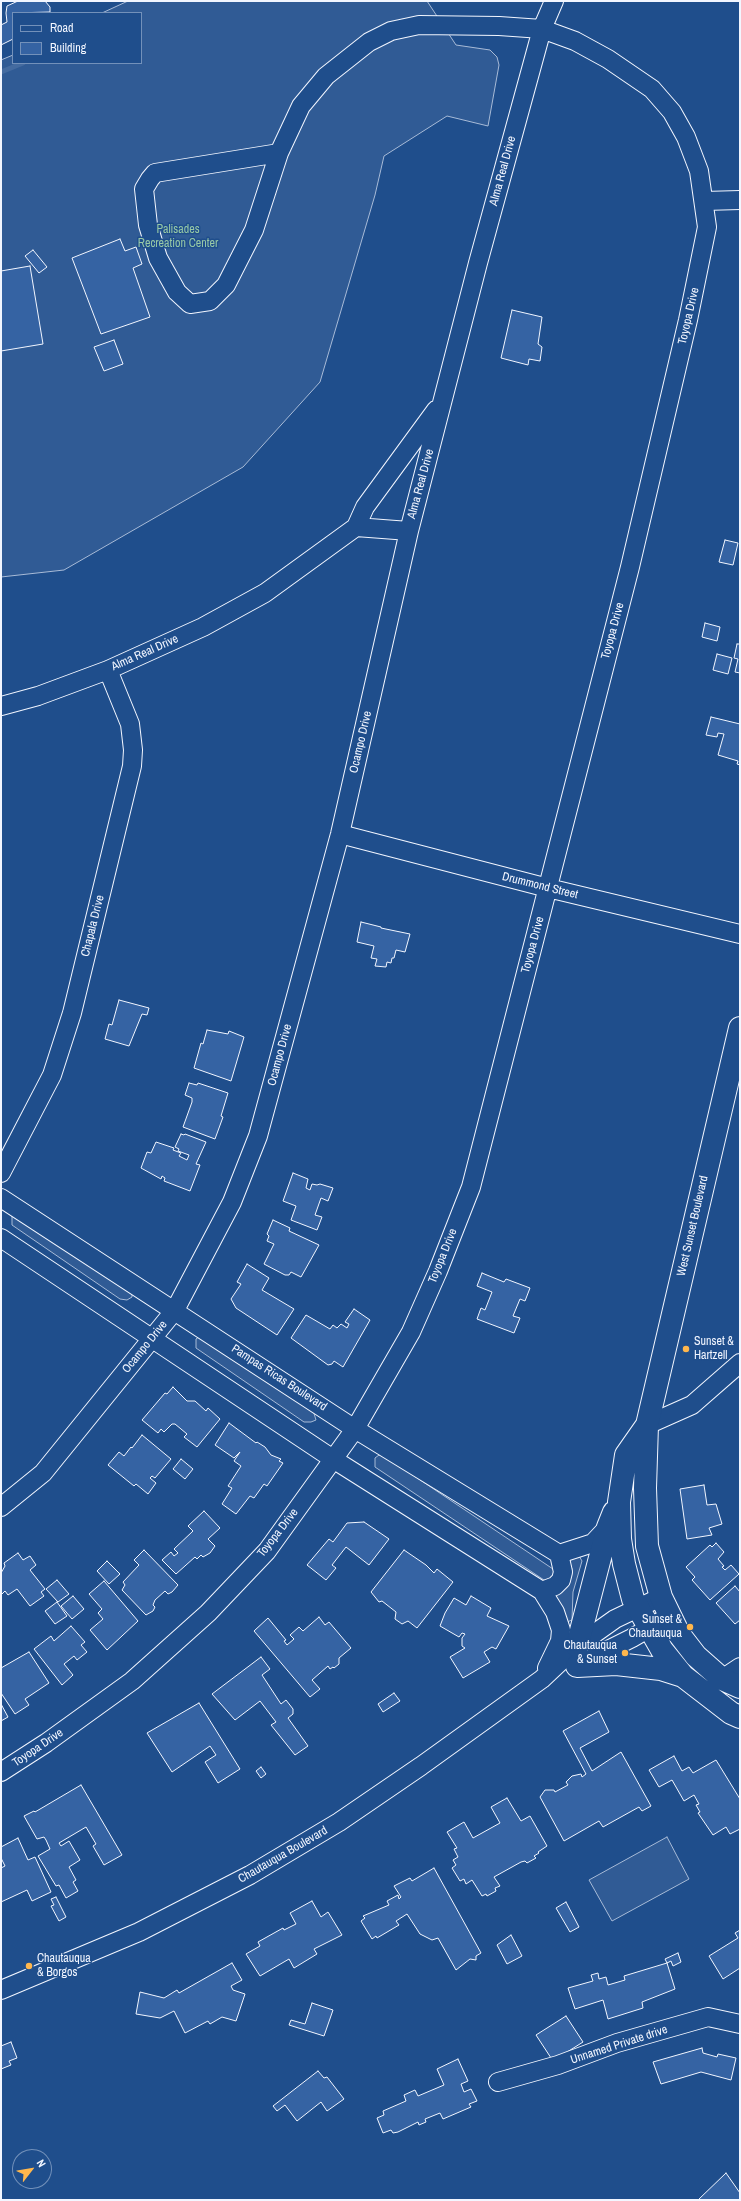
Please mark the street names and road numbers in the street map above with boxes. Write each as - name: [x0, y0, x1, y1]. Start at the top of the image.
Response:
- street label: Alma Real Drive: [487, 135, 519, 207]
- street label: Toyopa Drive: [675, 286, 703, 346]
- street label: Alma Real Drive: [405, 448, 437, 520]
- street label: Toyopa Drive: [599, 601, 627, 661]
- street label: Alma Real Drive: [109, 632, 181, 674]
- street label: Ocampo Drive: [347, 709, 375, 775]
- street label: Drummond Street: [501, 870, 579, 902]
- street label: Chapala Drive: [78, 894, 108, 958]
- street label: Toyopa Drive: [519, 915, 547, 975]
- street label: Ocampo Drive: [265, 1023, 295, 1087]
- street label: West Sunset Boulevard: [674, 1174, 712, 1278]
- street label: Toyopa Drive: [425, 1226, 461, 1286]
- street label: Ocampo Drive: [119, 1318, 171, 1376]
- street label: Pampas Ricas Boulevard: [229, 1342, 329, 1414]
- street label: Toyopa Drive: [254, 1506, 302, 1560]
- street label: Toyopa Drive: [10, 1726, 66, 1770]
- street label: Chautauqua Boulevard: [236, 1824, 330, 1886]
- street label: Unnamed Private drive: [569, 2023, 669, 2067]

